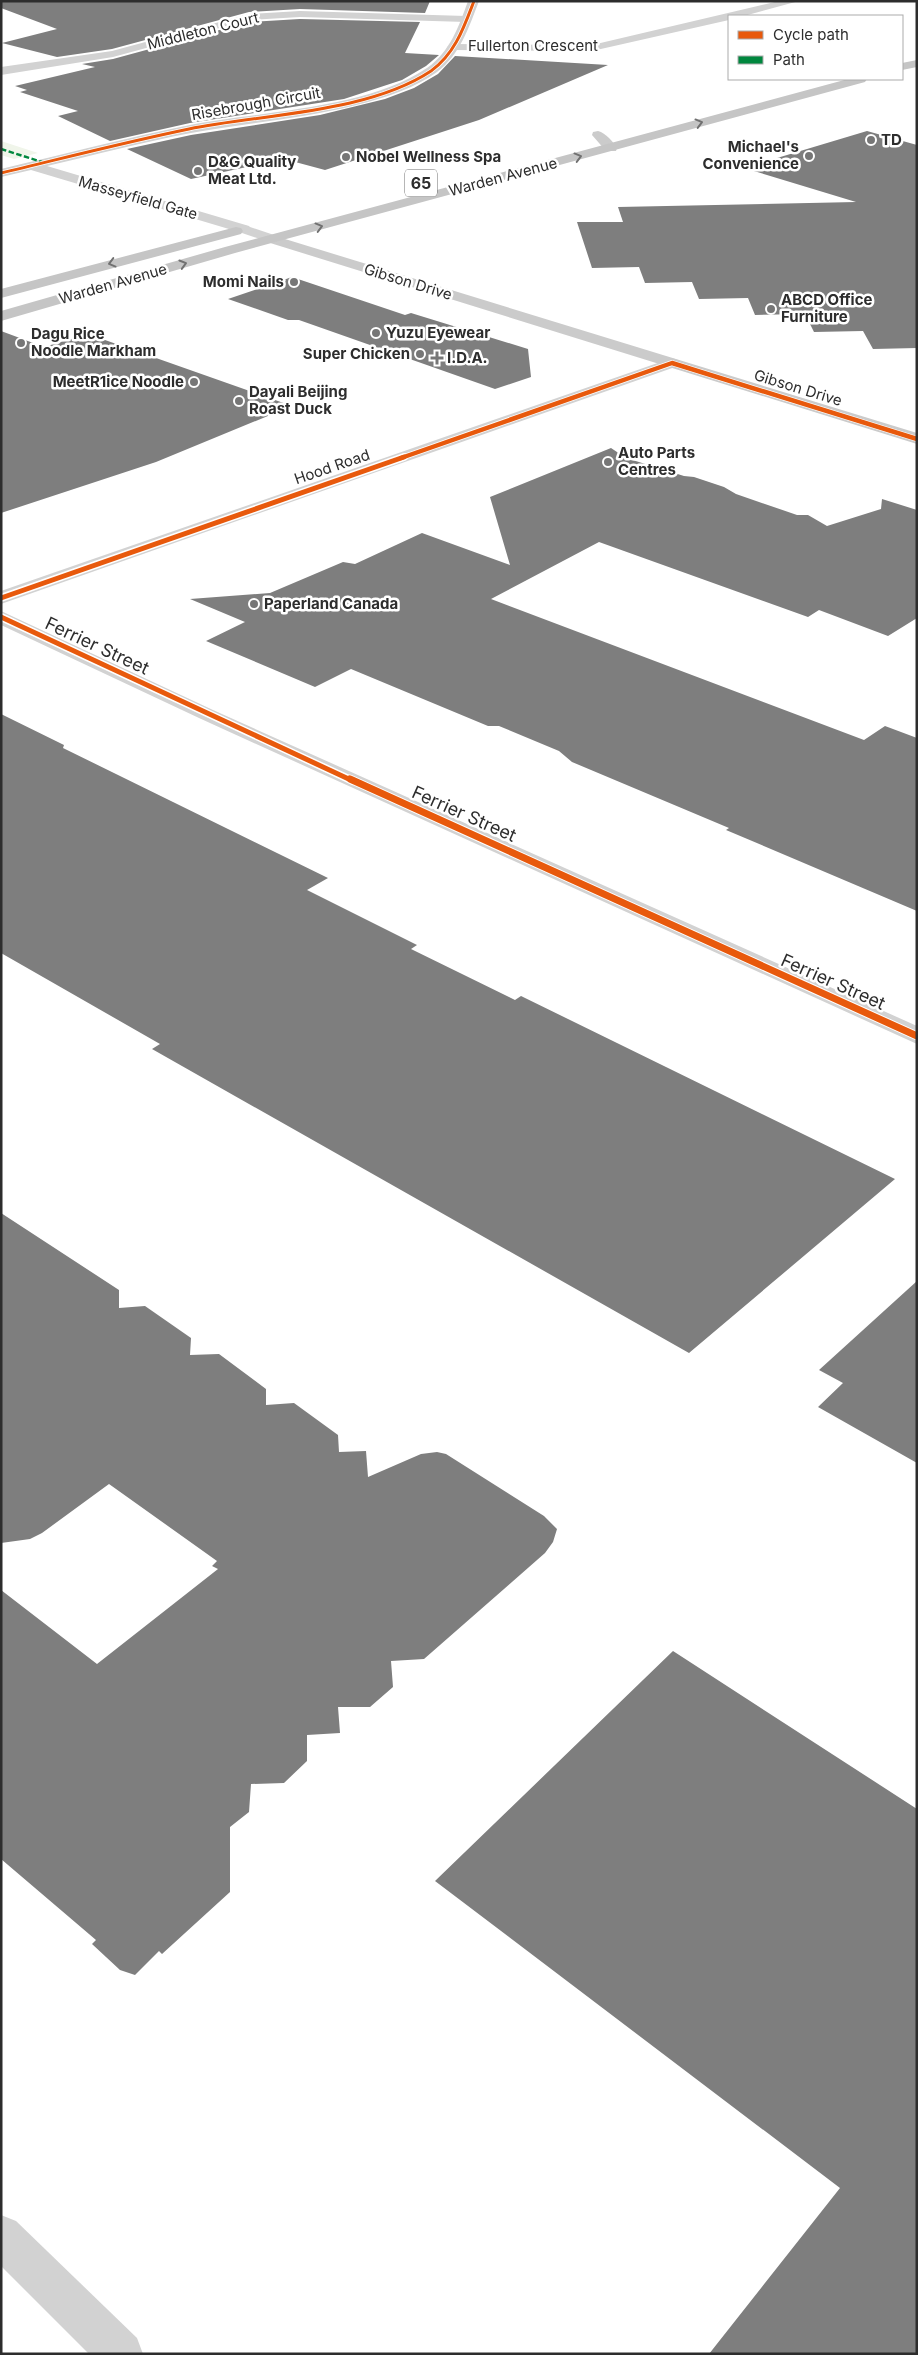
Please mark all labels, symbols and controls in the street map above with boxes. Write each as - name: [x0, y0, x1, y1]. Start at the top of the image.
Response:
- street label: Middleton Court: [145, 7, 261, 54]
- legend: [728, 15, 903, 80]
- text: Cycle path: [773, 25, 849, 44]
- street label: Fullerton Crescent: [468, 36, 598, 55]
- text: Path: [773, 50, 805, 69]
- street label: Risebrough Circuit: [190, 83, 322, 124]
- one-way arrow: [694, 119, 702, 129]
- place label: TD: [881, 130, 902, 149]
- marker: TD: [865, 134, 877, 146]
- place label: Michael's Convenience: [703, 137, 799, 173]
- place label: Nobel Wellness Spa: [356, 147, 501, 166]
- marker: Michael's Convenience: [803, 150, 815, 162]
- marker: Nobel Wellness Spa: [340, 151, 352, 163]
- place label: D&G Quality Meat Ltd.: [208, 152, 296, 188]
- one-way arrow: [573, 152, 582, 163]
- street label: Warden Avenue: [447, 153, 559, 200]
- marker: D&G Quality Meat Ltd.: [192, 165, 204, 177]
- road number: 65: [405, 170, 437, 197]
- street label: Masseyfield Gate: [76, 171, 200, 224]
- one-way arrow: [315, 222, 323, 232]
- one-way arrow: [109, 257, 117, 267]
- street label: Warden Avenue: [57, 259, 169, 308]
- one-way arrow: [178, 259, 186, 269]
- street label: Gibson Drive: [362, 259, 455, 304]
- place label: Momi Nails: [203, 272, 284, 291]
- marker: Momi Nails: [288, 276, 300, 288]
- place label: ABCD Office Furniture: [781, 290, 872, 326]
- marker: ABCD Office Furniture: [765, 303, 777, 315]
- place label: Yuzu Eyewear: [386, 323, 490, 342]
- place label: Dagu Rice Noodle Markham: [31, 324, 156, 360]
- marker: Yuzu Eyewear: [370, 327, 382, 339]
- marker: Dagu Rice Noodle Markham: [15, 337, 27, 349]
- place label: Super Chicken: [303, 344, 410, 363]
- marker: Super Chicken: [414, 348, 426, 360]
- place label: I.D.A.: [447, 348, 488, 367]
- marker: I.D.A.: [431, 352, 443, 364]
- street label: Gibson Drive: [752, 365, 845, 410]
- place label: MeetR1ice Noodle: [53, 372, 184, 391]
- marker: MeetR1ice Noodle: [188, 376, 200, 388]
- place label: Dayali Beijing Roast Duck: [249, 382, 347, 418]
- marker: Dayali Beijing Roast Duck: [233, 395, 245, 407]
- place label: Auto Parts Centres: [618, 443, 695, 479]
- street label: Hood Road: [292, 445, 372, 488]
- marker: Auto Parts Centres: [602, 456, 614, 468]
- place label: Paperland Canada: [264, 594, 398, 613]
- marker: Paperland Canada: [248, 598, 260, 610]
- street label: Ferrier Street: [42, 612, 153, 679]
- street label: Ferrier Street: [409, 781, 520, 846]
- street label: Ferrier Street: [778, 949, 889, 1014]

